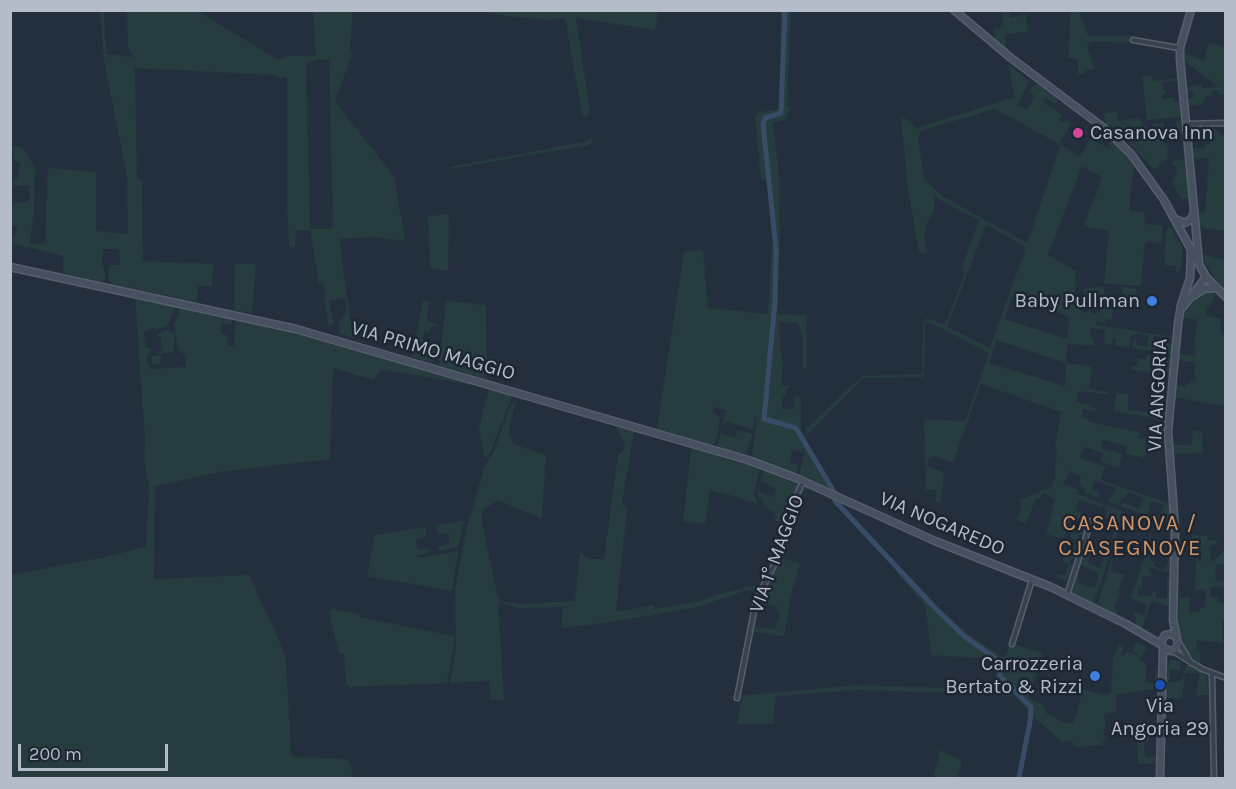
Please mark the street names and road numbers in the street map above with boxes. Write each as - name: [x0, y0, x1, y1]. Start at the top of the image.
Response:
- street label: VIA PRIMO MAGGIO: [348, 316, 518, 386]
- street label: VIA ANGORIA: [1143, 338, 1173, 452]
- street label: VIA NOGAREDO: [876, 487, 1008, 561]
- street label: VIA 1° MAGGIO: [745, 492, 809, 616]

